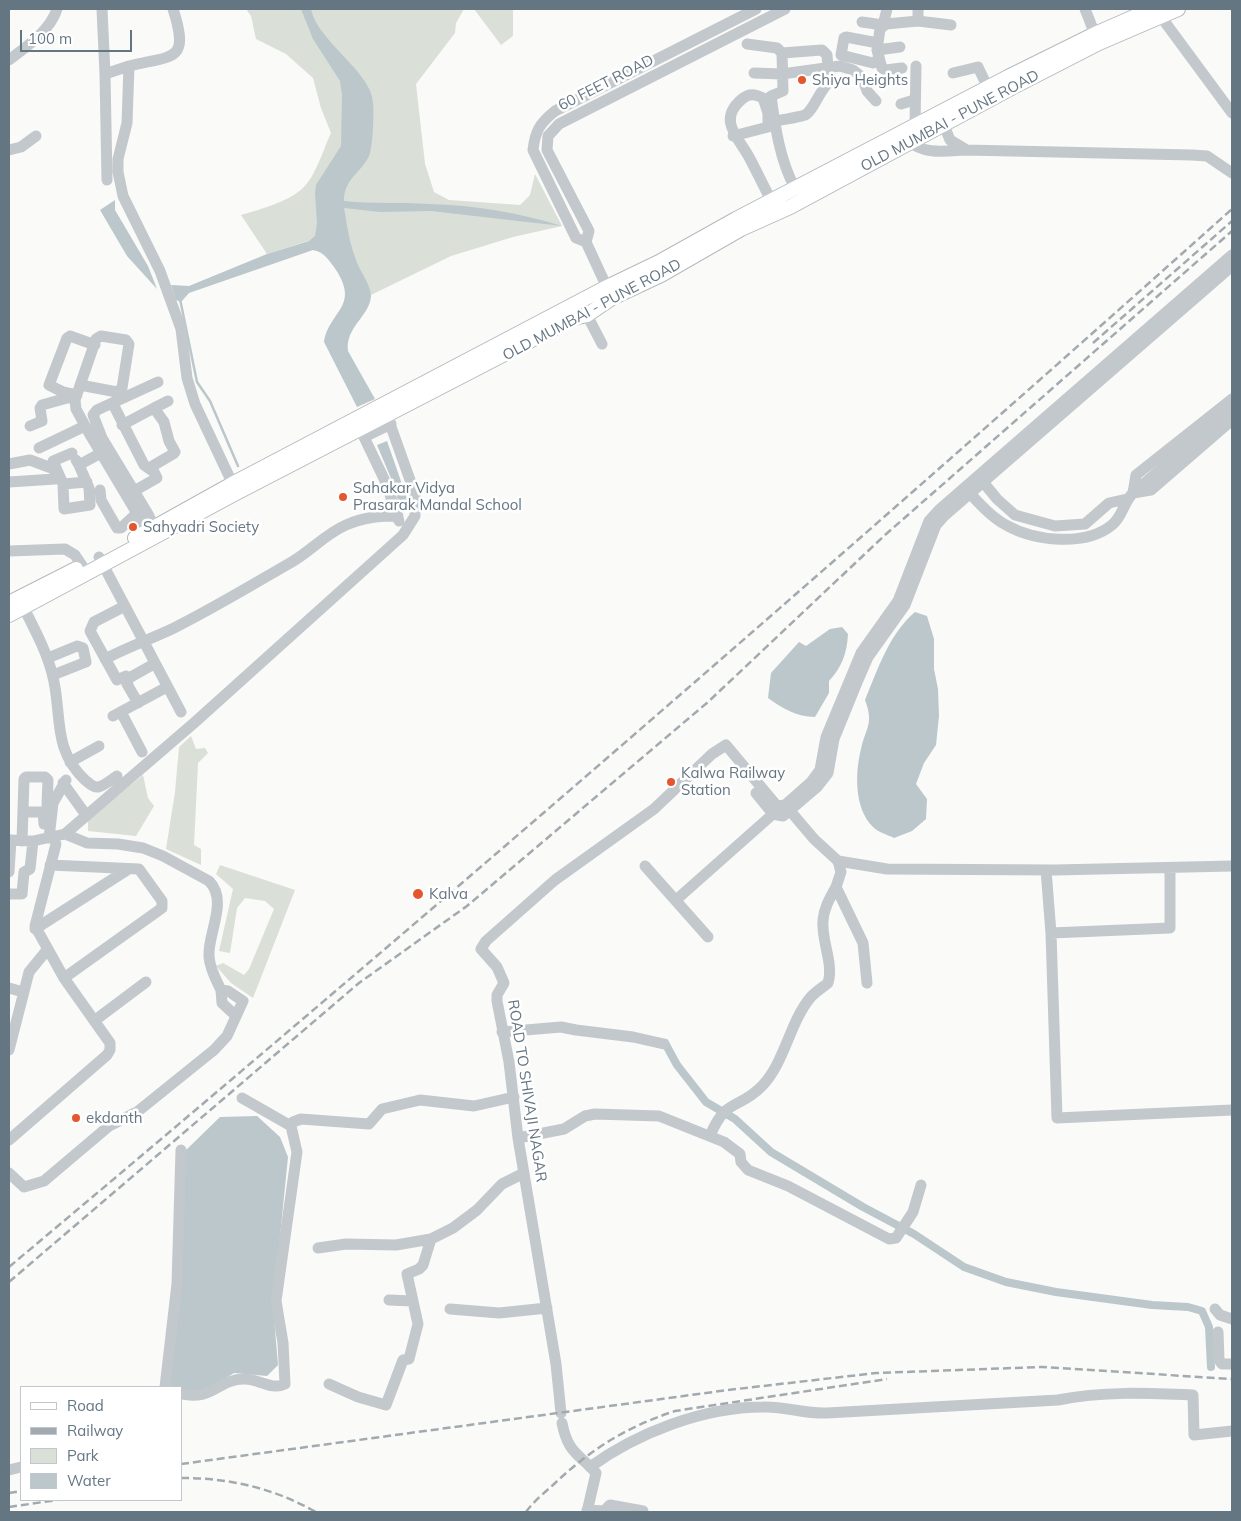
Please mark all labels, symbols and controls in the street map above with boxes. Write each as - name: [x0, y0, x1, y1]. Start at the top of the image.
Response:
- scale bar: [22, 20, 135, 52]
- text: 100 m: [28, 29, 72, 48]
- street label: 60 FEET ROAD: [555, 51, 657, 115]
- street label: OLD MUMBAI - PUNE ROAD: [858, 66, 1042, 176]
- place label: Shiya Heights: [812, 71, 908, 89]
- marker: Shiya Heights: [796, 74, 808, 86]
- street label: OLD MUMBAI - PUNE ROAD: [500, 255, 684, 365]
- place label: Sahakar Vidya Prasarak Mandal School: [353, 479, 522, 514]
- marker: Sahakar Vidya Prasarak Mandal School: [337, 491, 349, 503]
- place label: Sahyadri Society: [143, 518, 259, 536]
- marker: Sahyadri Society: [127, 521, 139, 533]
- place label: Kalwa Railway Station: [681, 764, 785, 799]
- marker: Kalwa Railway Station: [665, 776, 677, 788]
- place label: Kalva: [429, 885, 468, 903]
- marker: Kalva: [411, 887, 425, 901]
- street label: ROAD TO SHIVAJI NAGAR: [504, 998, 550, 1184]
- place label: ekdanth: [86, 1109, 143, 1127]
- marker: ekdanth: [70, 1112, 82, 1124]
- legend: [20, 1386, 182, 1501]
- text: Road: [67, 1396, 104, 1415]
- text: Railway: [67, 1421, 123, 1440]
- text: Park: [67, 1446, 99, 1465]
- text: Water: [67, 1471, 111, 1490]

